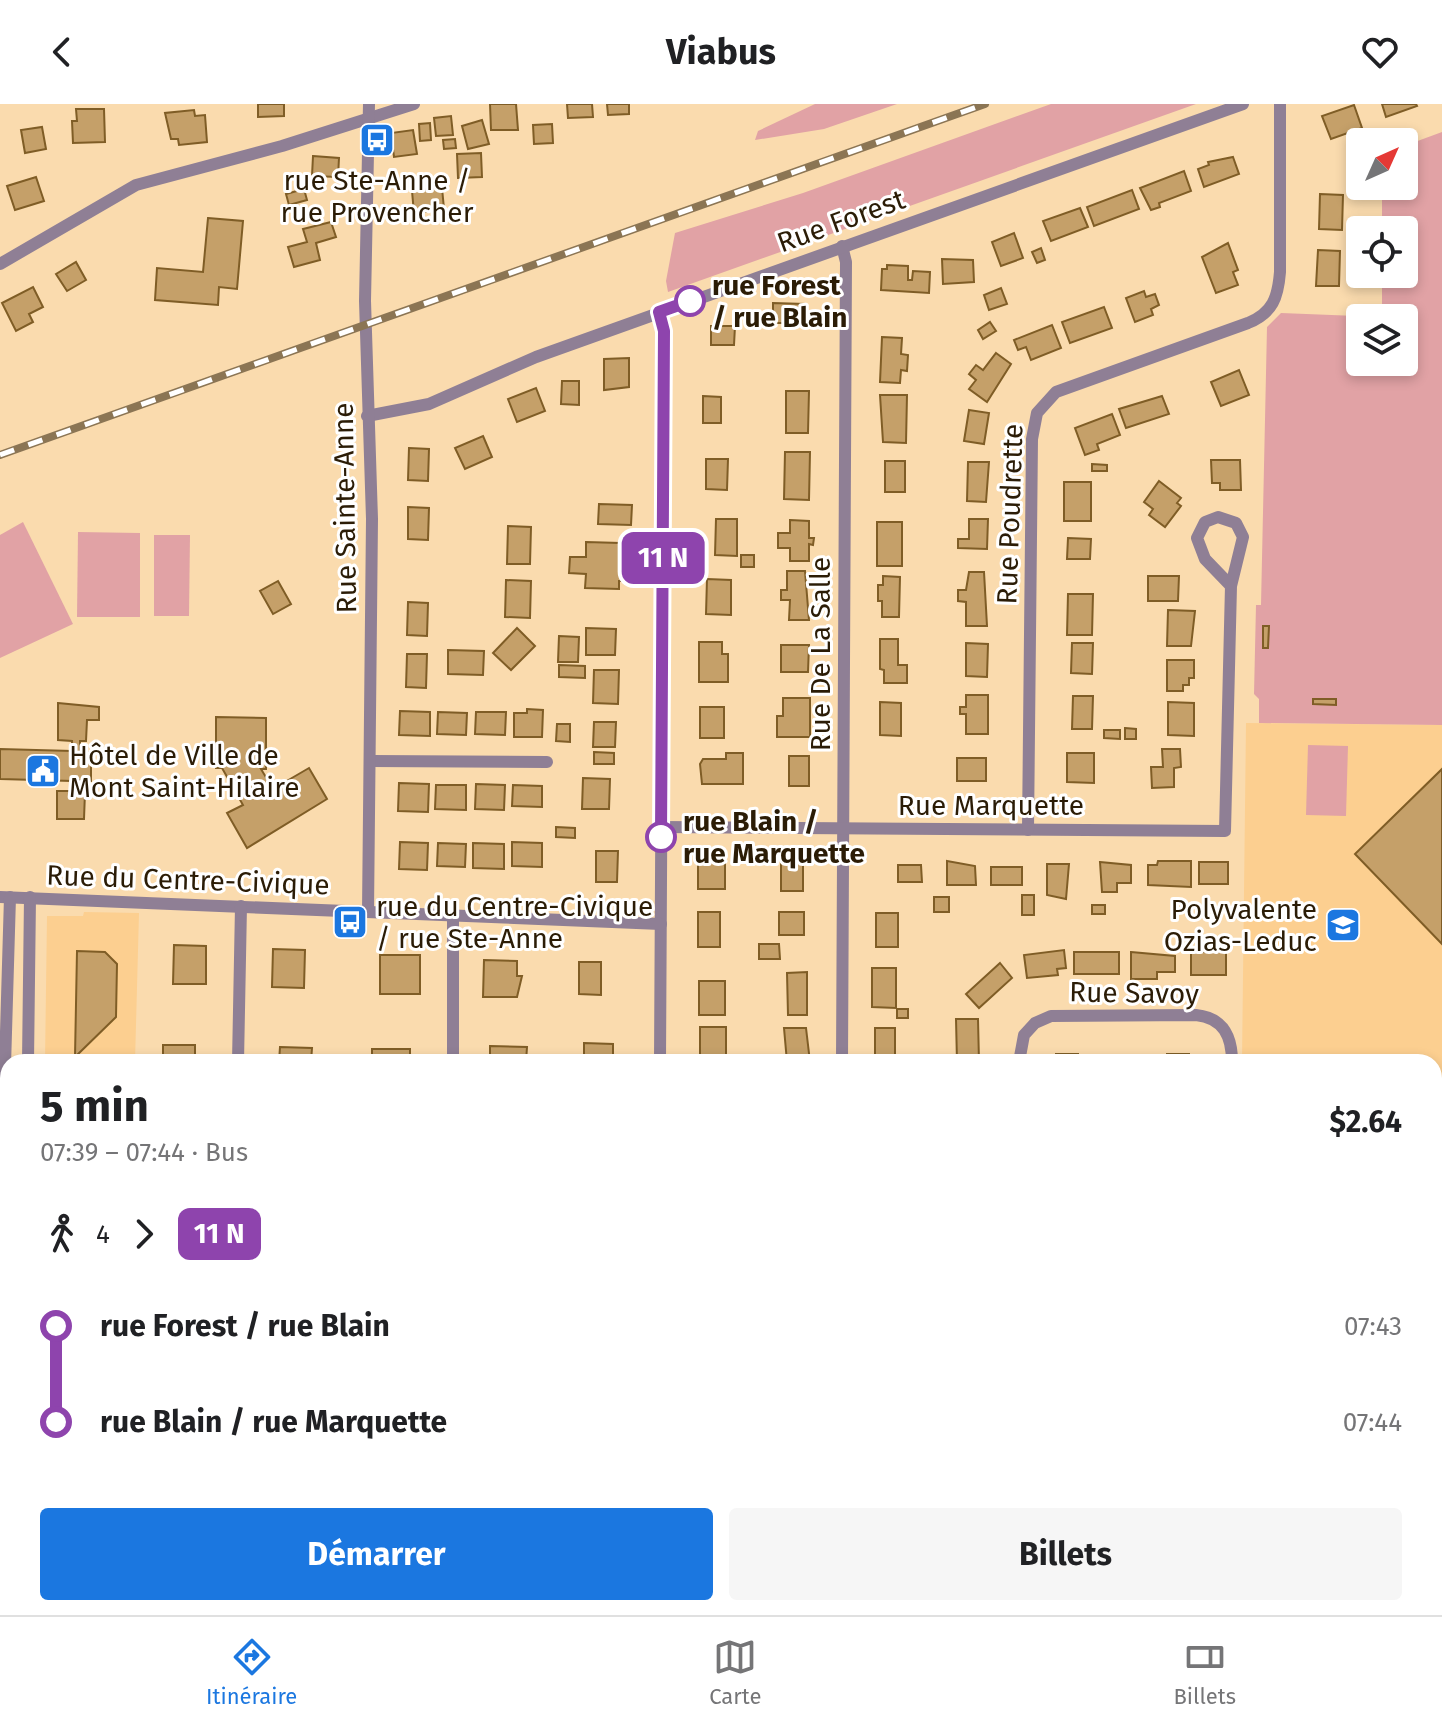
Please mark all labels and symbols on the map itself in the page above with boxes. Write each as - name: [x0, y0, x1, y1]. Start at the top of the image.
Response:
- bus stop icon: rue Ste-Anne / rue Provencher: [358, 121, 396, 159]
- north arrow: [1346, 128, 1418, 200]
- place label: rue Ste-Anne / rue Provencher: [281, 164, 474, 229]
- street label: Rue Forest: [773, 182, 910, 259]
- place label: rue Forest / rue Blain: [712, 269, 847, 334]
- marker: rue Forest / rue Blain: [675, 286, 705, 316]
- street label: Rue Sainte-Anne: [327, 402, 363, 614]
- street label: Rue Poudrette: [990, 423, 1030, 605]
- line badge: 11 N: [607, 532, 719, 584]
- street label: Rue De La Salle: [804, 557, 837, 751]
- place label: Hôtel de Ville de Mont Saint-Hilaire: [69, 739, 300, 804]
- public building icon: Hôtel de Ville de Mont Saint-Hilaire: [24, 752, 62, 790]
- street label: Rue Marquette: [898, 789, 1084, 822]
- place label: rue Blain / rue Marquette: [683, 805, 865, 870]
- marker: rue Blain / rue Marquette: [646, 822, 676, 852]
- street label: Rue du Centre-Civique: [46, 859, 330, 901]
- place label: rue du Centre-Civique / rue Ste-Anne: [376, 890, 653, 955]
- place label: Polyvalente Ozias-Leduc: [1164, 893, 1317, 958]
- bus stop icon: rue du Centre-Civique / rue Ste-Anne: [331, 903, 369, 941]
- school or university icon: Polyvalente Ozias-Leduc: [1324, 906, 1362, 944]
- street label: Rue Savoy: [1069, 975, 1199, 1011]

